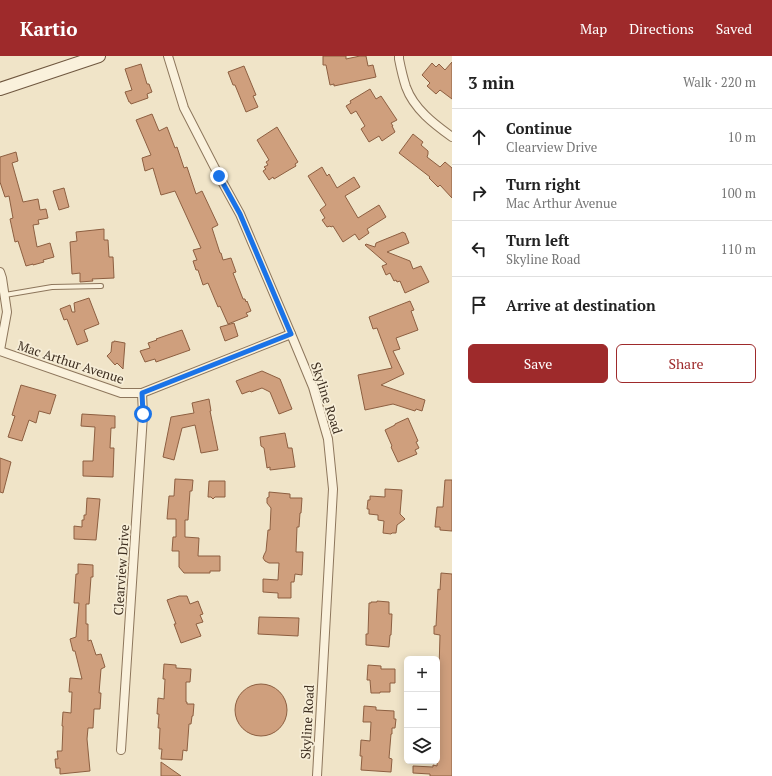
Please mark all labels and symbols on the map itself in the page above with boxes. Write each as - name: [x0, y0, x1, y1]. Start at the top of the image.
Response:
- route end: [210, 167, 228, 185]
- street label: Mac Arthur Avenue: [15, 336, 127, 388]
- street label: Skyline Road: [307, 360, 347, 436]
- route start: [134, 405, 152, 423]
- street label: Clearview Drive: [109, 524, 133, 616]
- street label: Skyline Road: [296, 684, 318, 760]

